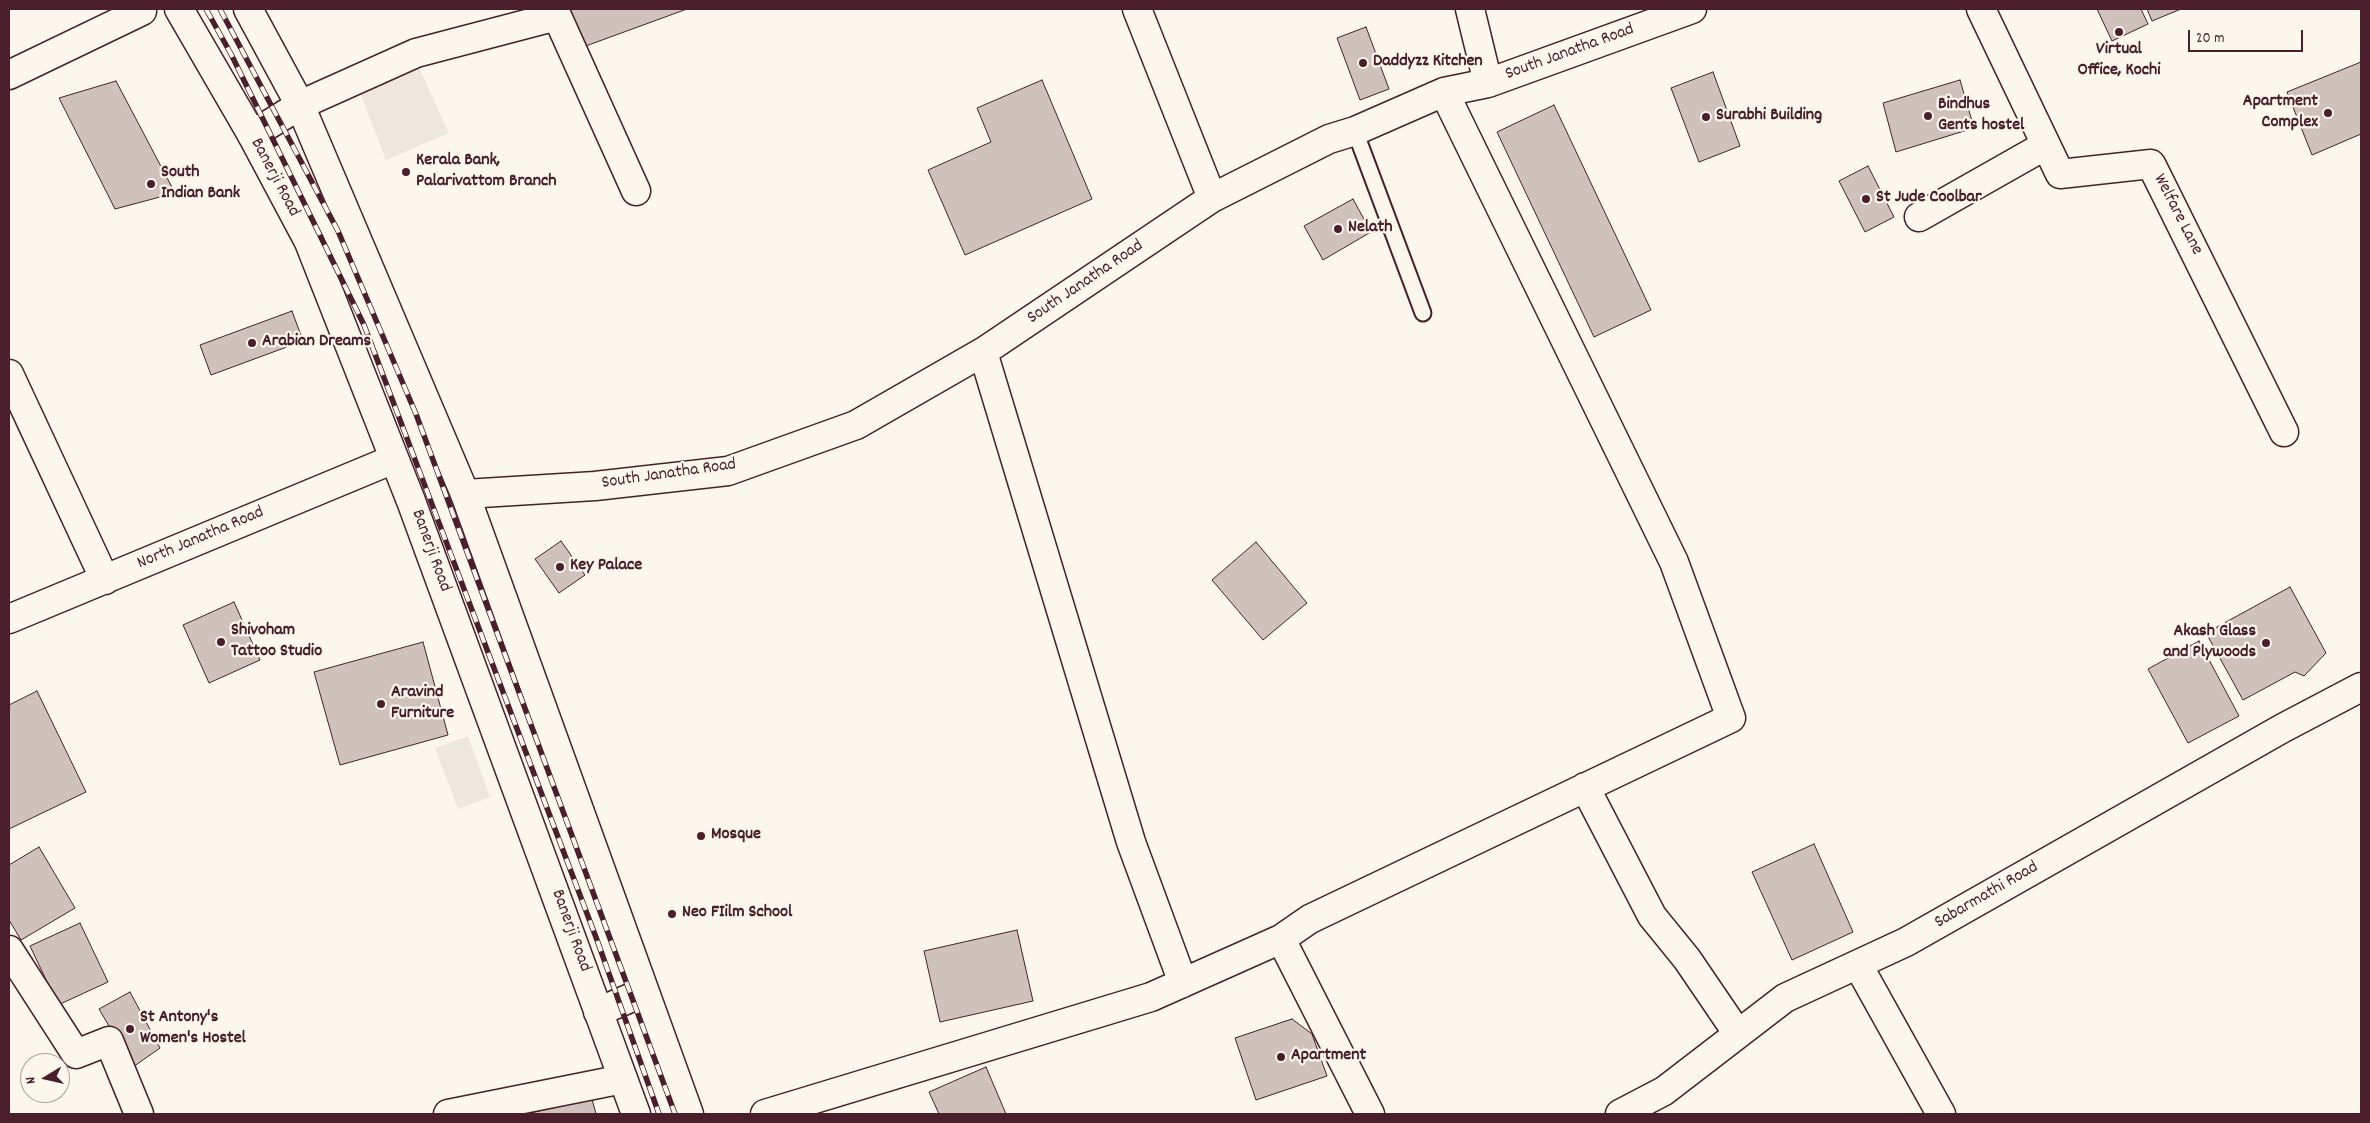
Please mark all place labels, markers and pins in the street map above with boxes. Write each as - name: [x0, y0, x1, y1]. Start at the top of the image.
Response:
- marker: Virtual Office, Kochi: [2113, 26, 2125, 38]
- place label: Virtual Office, Kochi: [2077, 40, 2161, 82]
- place label: Daddyzz Kitchen: [1373, 52, 1483, 74]
- marker: Daddyzz Kitchen: [1357, 57, 1369, 69]
- place label: Apartment Complex: [2243, 92, 2318, 134]
- place label: Bindhus Gents hostel: [1938, 95, 2024, 138]
- place label: Surabhi Building: [1716, 106, 1822, 128]
- marker: Apartment Complex: [2322, 107, 2334, 119]
- marker: Bindhus Gents hostel: [1922, 110, 1934, 122]
- marker: Surabhi Building: [1700, 111, 1712, 123]
- place label: Kerala Bank, Palarivattom Branch: [416, 151, 556, 193]
- place label: South Indian Bank: [161, 163, 240, 205]
- marker: Kerala Bank, Palarivattom Branch: [400, 166, 412, 178]
- marker: South Indian Bank: [145, 178, 157, 190]
- place label: St Jude Coolbar: [1876, 188, 1982, 210]
- marker: St Jude Coolbar: [1860, 193, 1872, 205]
- place label: Nelath: [1348, 218, 1392, 240]
- marker: Nelath: [1332, 223, 1344, 235]
- place label: Arabian Dreams: [262, 332, 371, 354]
- marker: Arabian Dreams: [246, 337, 258, 349]
- place label: Key Palace: [570, 556, 642, 578]
- marker: Key Palace: [554, 561, 566, 573]
- place label: Shivoham Tattoo Studio: [231, 621, 322, 664]
- place label: Akash Glass and Plywoods: [2163, 622, 2256, 664]
- marker: Shivoham Tattoo Studio: [215, 636, 227, 648]
- marker: Akash Glass and Plywoods: [2260, 637, 2272, 649]
- place label: Aravind Furniture: [391, 683, 454, 726]
- marker: Aravind Furniture: [375, 698, 387, 710]
- place label: Mosque: [711, 825, 761, 847]
- marker: Mosque: [695, 830, 707, 842]
- place label: Neo FIilm School: [682, 903, 792, 925]
- marker: Neo FIilm School: [666, 908, 678, 920]
- place label: St Antony's Women's Hostel: [140, 1008, 246, 1050]
- marker: St Antony's Women's Hostel: [124, 1023, 136, 1035]
- place label: Apartment: [1291, 1046, 1366, 1068]
- marker: Apartment: [1275, 1051, 1287, 1063]

